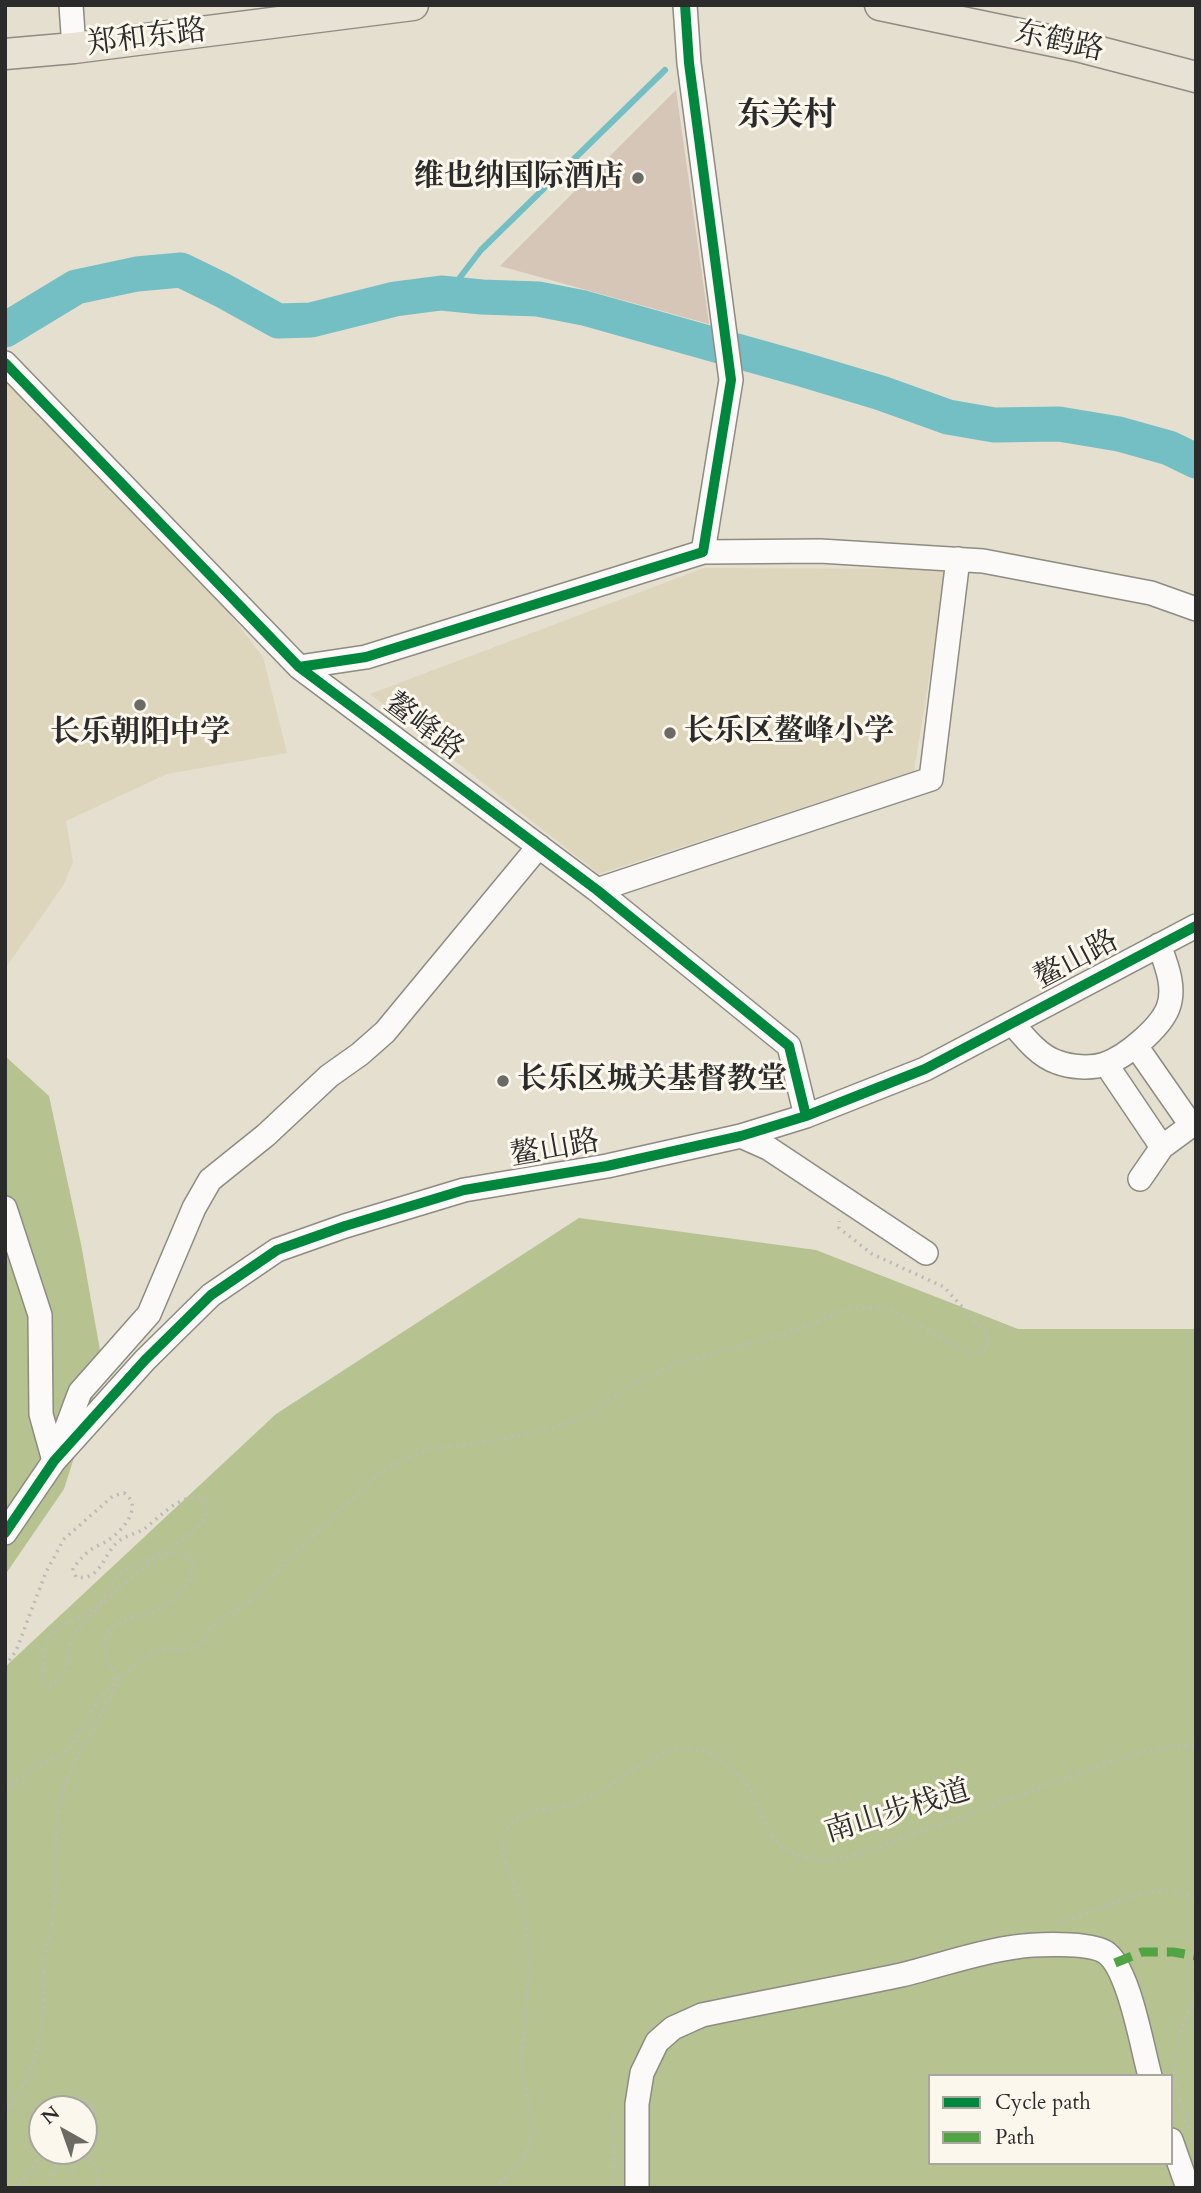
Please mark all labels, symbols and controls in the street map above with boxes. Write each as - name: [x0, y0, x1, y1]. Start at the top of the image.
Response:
- street label: 郑和东路: [85, 14, 209, 64]
- street label: 东鹤路: [1011, 16, 1107, 70]
- district label: 东关村: [738, 97, 836, 137]
- place label: 维也纳国际酒店: [414, 160, 624, 196]
- marker: 维也纳国际酒店: [630, 170, 646, 186]
- street label: 鳌峰路: [376, 687, 470, 769]
- marker: 长乐朝阳中学: [132, 697, 148, 713]
- place label: 长乐区鳌峰小学: [684, 715, 894, 751]
- place label: 长乐朝阳中学: [50, 716, 230, 752]
- marker: 长乐区鳌峰小学: [662, 725, 678, 741]
- street label: 鳌山路: [1029, 924, 1125, 998]
- place label: 长乐区城关基督教堂: [517, 1063, 787, 1099]
- marker: 长乐区城关基督教堂: [495, 1073, 511, 1089]
- street label: 鳌山路: [508, 1124, 602, 1176]
- street label: 南山步栈道: [821, 1774, 975, 1852]
- legend: [928, 2074, 1173, 2165]
- text: Cycle path: [995, 2088, 1091, 2117]
- north arrow: [28, 2095, 98, 2165]
- text: N: [36, 2100, 65, 2131]
- text: Path: [995, 2123, 1035, 2152]

